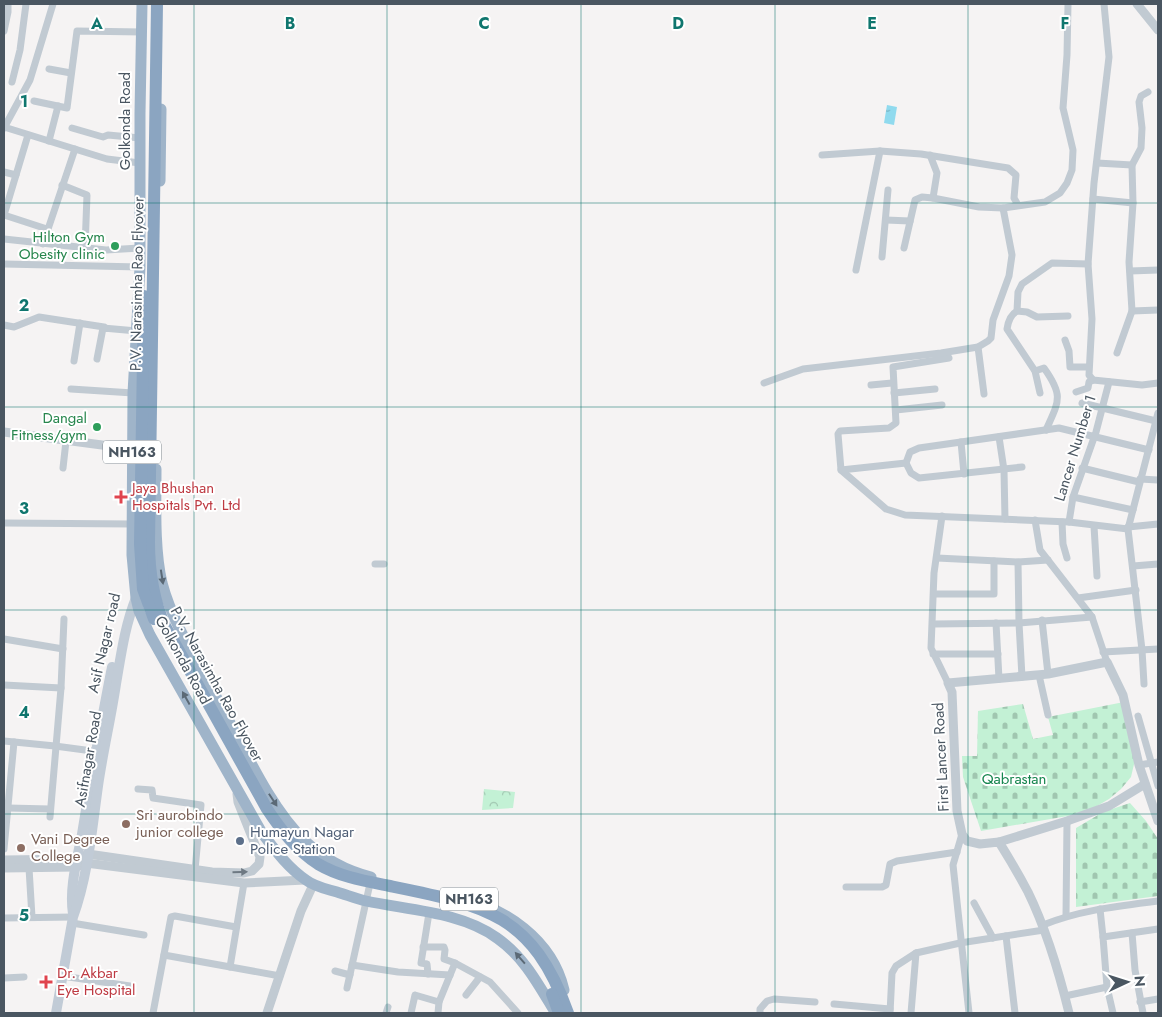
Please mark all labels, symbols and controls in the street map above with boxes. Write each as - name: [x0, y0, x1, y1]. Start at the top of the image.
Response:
- text: A: [90, 12, 103, 35]
- text: B: [285, 12, 295, 35]
- text: C: [478, 12, 490, 35]
- text: D: [672, 12, 684, 35]
- text: E: [867, 12, 877, 35]
- text: F: [1061, 12, 1069, 35]
- street label: Golkonda Road: [114, 72, 136, 170]
- text: 1: [20, 90, 28, 113]
- street label: P.V. Narasimha Rao Flyover: [124, 196, 150, 371]
- place label: Hilton Gym Obesity clinic: [19, 226, 105, 265]
- marker: Hilton Gym Obesity clinic: [109, 240, 121, 252]
- text: 2: [19, 294, 29, 317]
- street label: Lancer Number 1: [1048, 392, 1102, 504]
- place label: Dangal Fitness/gym: [11, 407, 87, 446]
- marker: Dangal Fitness/gym: [91, 421, 103, 433]
- road number: NH163: [103, 441, 161, 464]
- place label: Jaya Bhushan Hospitals Pvt. Ltd: [130, 477, 241, 516]
- marker: Jaya Bhushan Hospitals Pvt. Ltd: [114, 490, 128, 504]
- text: 3: [19, 497, 29, 520]
- one-way arrow: [158, 569, 166, 585]
- street label: Asif Nagar road: [82, 591, 126, 695]
- street label: P.V. Narasimha Rao Flyover: [165, 602, 269, 766]
- street label: Golkonda Road: [150, 612, 216, 708]
- one-way arrow: [182, 691, 190, 706]
- text: 4: [18, 701, 30, 724]
- street label: First Lancer Road: [927, 702, 955, 812]
- street label: Asifnagar Road: [69, 709, 107, 809]
- park label: Qabrastan: [982, 768, 1046, 790]
- one-way arrow: [268, 793, 278, 806]
- place label: Sri aurobindo junior college: [135, 804, 224, 843]
- marker: Sri aurobindo junior college: [120, 818, 132, 830]
- place label: Humayun Nagar Police Station: [250, 821, 355, 860]
- place label: Vani Degree College: [31, 828, 110, 867]
- marker: Humayun Nagar Police Station: [234, 835, 246, 847]
- marker: Vani Degree College: [15, 842, 27, 854]
- one-way arrow: [233, 868, 249, 876]
- road number: NH163: [440, 888, 498, 911]
- text: 5: [19, 904, 29, 927]
- one-way arrow: [514, 952, 525, 965]
- north arrow: [1102, 957, 1152, 1007]
- place label: Dr. Akbar Eye Hospital: [57, 962, 136, 1001]
- marker: Dr. Akbar Eye Hospital: [39, 975, 53, 989]
- text: N: [1130, 975, 1150, 987]

